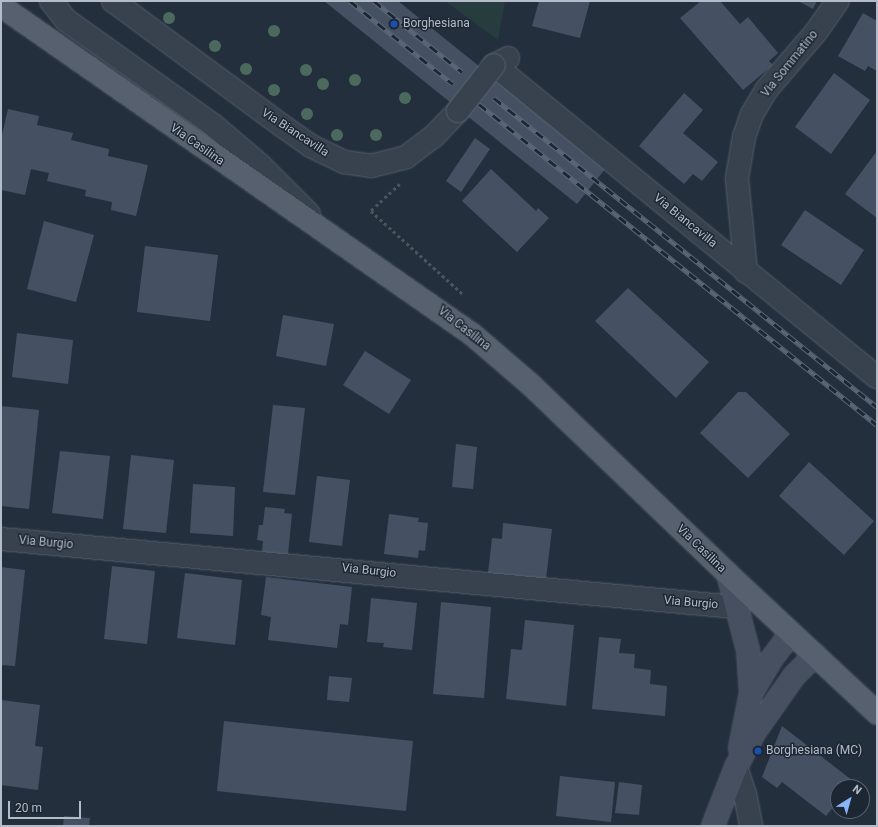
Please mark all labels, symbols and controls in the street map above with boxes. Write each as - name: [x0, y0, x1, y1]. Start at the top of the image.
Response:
- place label: Borghesiana: [403, 17, 470, 31]
- marker: Borghesiana: [388, 18, 400, 30]
- street label: Via Sommatino: [759, 28, 821, 100]
- street label: Via Biancavilla: [259, 106, 331, 160]
- street label: Via Casilina: [167, 121, 227, 169]
- street label: Via Biancavilla: [650, 191, 720, 251]
- street label: Via Casilina: [435, 304, 493, 354]
- street label: Via Casilina: [674, 522, 728, 576]
- street label: Via Burgio: [18, 533, 74, 553]
- street label: Via Burgio: [341, 561, 397, 581]
- street label: Via Burgio: [663, 593, 719, 613]
- place label: Borghesiana (MC): [766, 744, 862, 758]
- marker: Borghesiana (MC): [753, 746, 763, 756]
- north arrow: [830, 779, 870, 819]
- text: N: [850, 782, 864, 797]
- scale bar: [10, 793, 83, 819]
- text: 20 m: [15, 801, 42, 815]

